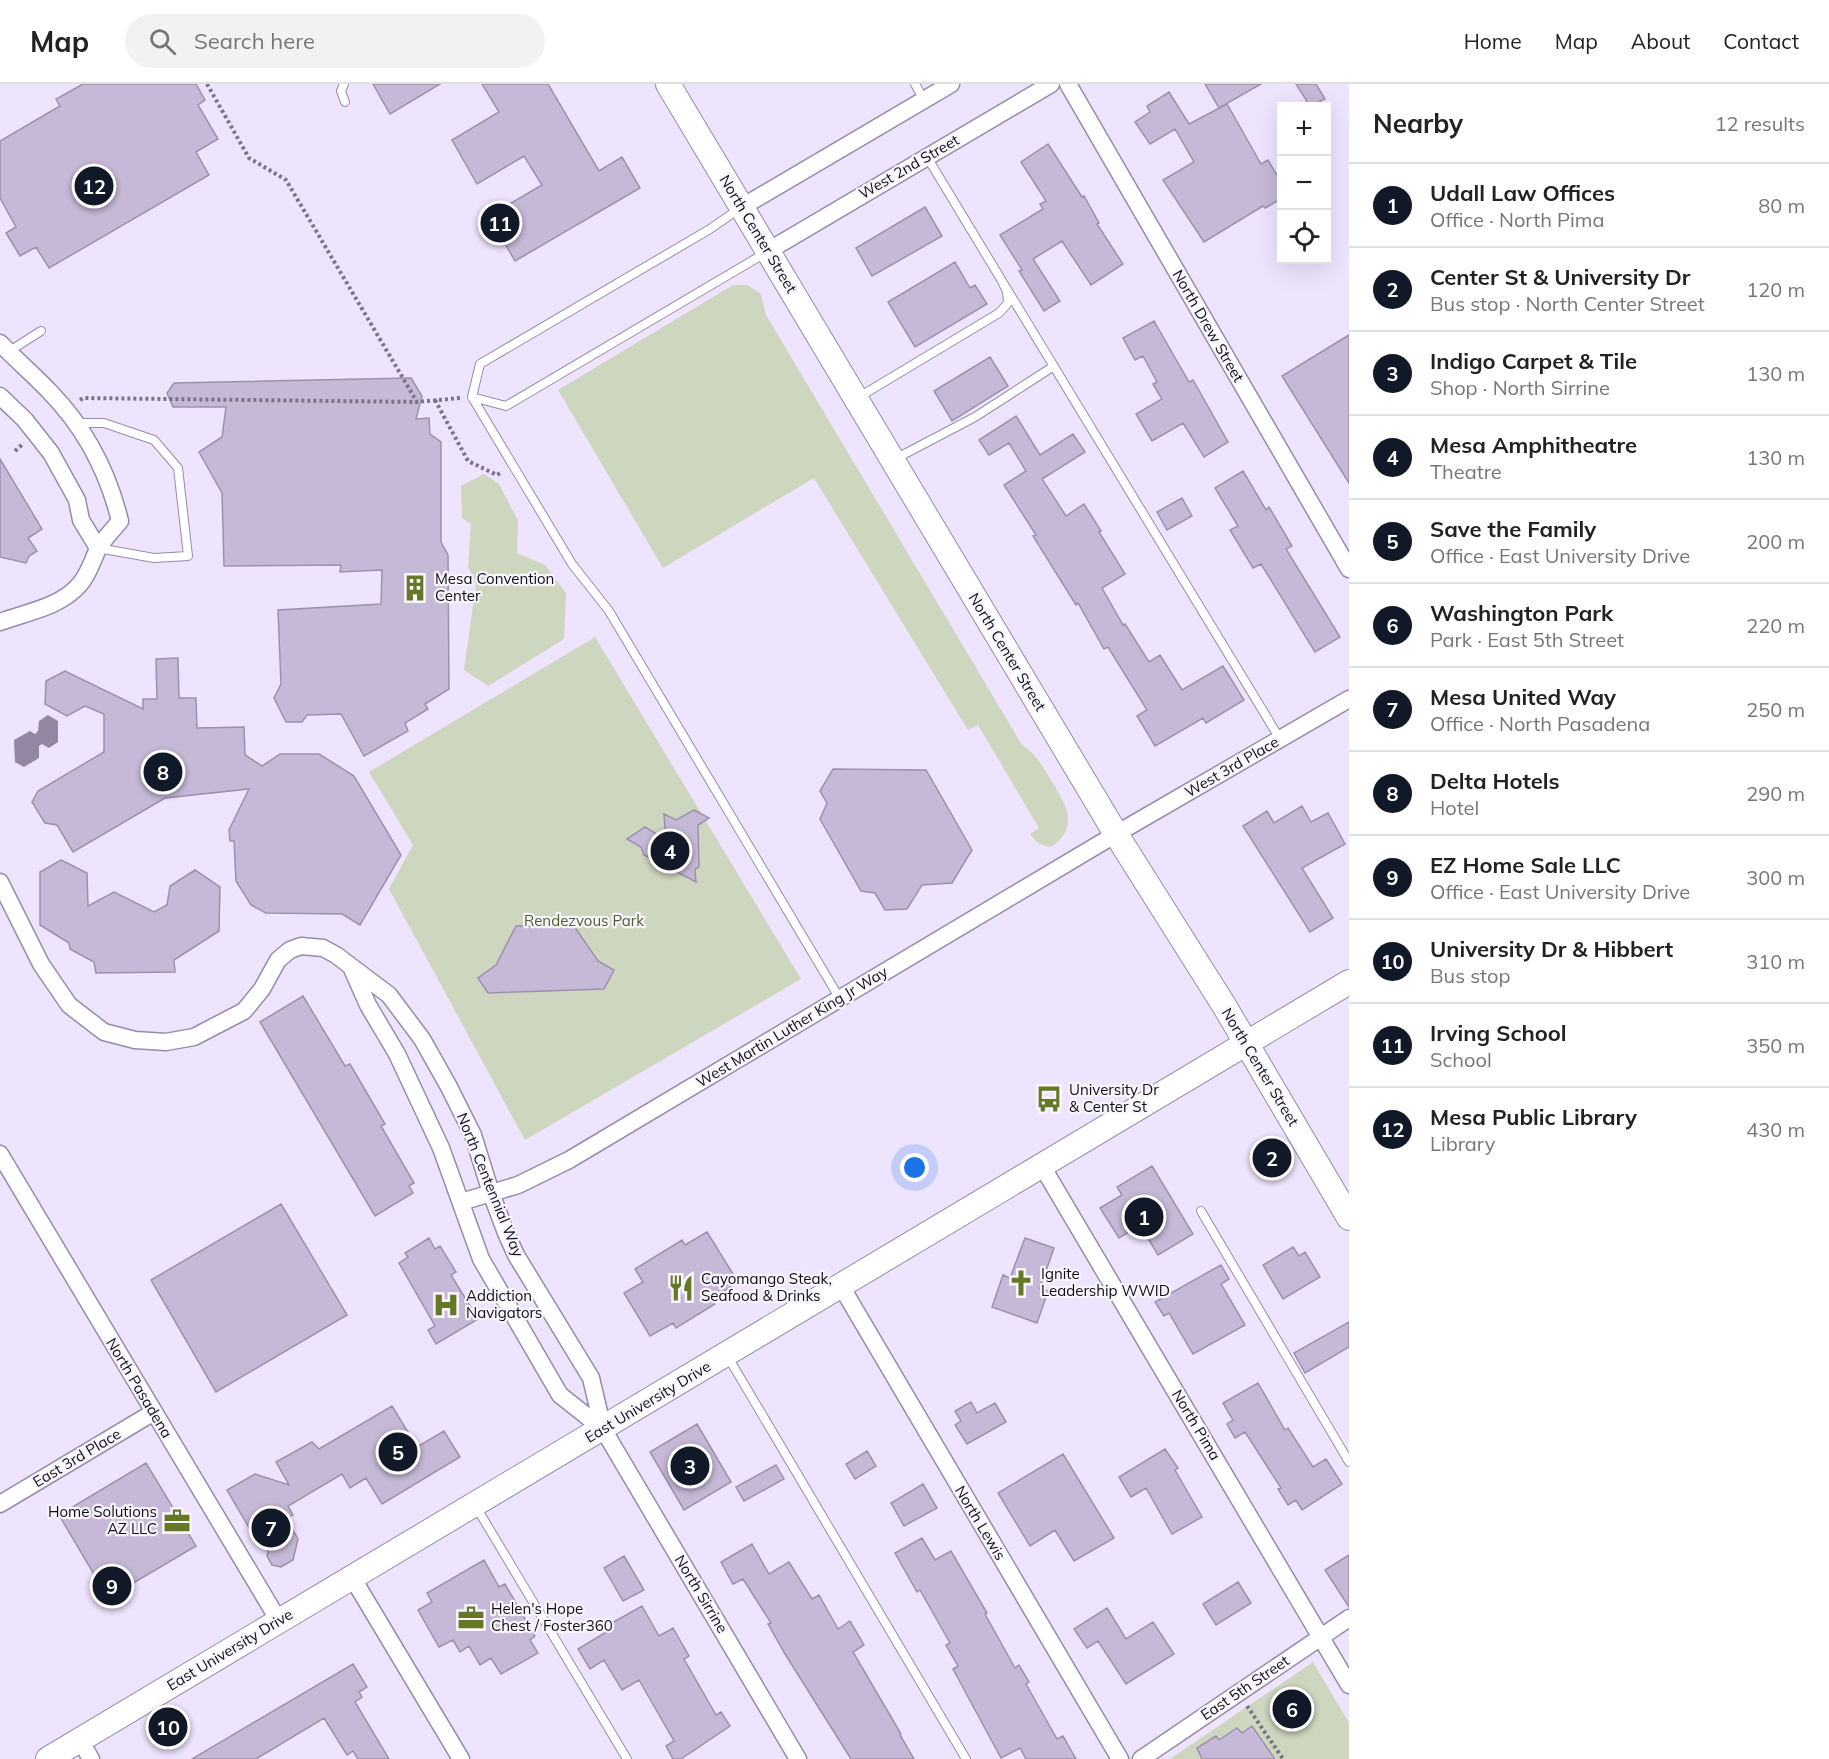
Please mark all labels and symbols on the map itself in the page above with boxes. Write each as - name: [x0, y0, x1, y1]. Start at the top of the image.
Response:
- street label: West 2nd Street: [855, 130, 962, 203]
- pin: 12: [74, 164, 113, 208]
- street label: North Center Street: [716, 171, 801, 296]
- pin: 11: [480, 200, 520, 246]
- street label: North Drew Street: [1169, 266, 1248, 385]
- place label: Mesa Convention Center: [435, 569, 554, 605]
- building icon: Mesa Convention Center: [400, 573, 430, 603]
- street label: North Center Street: [965, 589, 1050, 714]
- street label: West 3rd Place: [1181, 732, 1282, 801]
- pin: 8: [144, 750, 182, 794]
- pin: 4: [650, 828, 690, 873]
- park label: Rendezvous Park: [524, 911, 644, 930]
- street label: West Martin Luther King Jr Way: [693, 962, 891, 1091]
- street label: North Center Street: [1218, 1004, 1303, 1129]
- place label: University Dr & Center St: [1069, 1080, 1159, 1116]
- bus stop icon: University Dr & Center St: [1034, 1084, 1064, 1114]
- street label: North Centennial Way: [453, 1110, 528, 1260]
- pin: 2: [1252, 1136, 1292, 1180]
- your location: [900, 1153, 929, 1182]
- pin: 1: [1124, 1194, 1164, 1240]
- place label: Ignite Leadership WWID: [1041, 1264, 1170, 1300]
- church icon: Ignite Leadership WWID: [1006, 1268, 1036, 1298]
- place label: Cayomango Steak, Seafood & Drinks: [701, 1269, 832, 1305]
- restaurant icon: Cayomango Steak, Seafood & Drinks: [666, 1273, 696, 1303]
- place label: Addiction Navigators: [466, 1286, 542, 1322]
- hospital icon: Addiction Navigators: [431, 1290, 461, 1320]
- street label: North Pasadena: [102, 1334, 177, 1441]
- street label: East University Drive: [581, 1356, 714, 1447]
- street label: North Pima: [1168, 1386, 1225, 1464]
- street label: East 3rd Place: [29, 1424, 124, 1491]
- pin: 5: [378, 1430, 418, 1474]
- pin: 3: [670, 1444, 710, 1488]
- street label: North Lewis: [951, 1482, 1010, 1564]
- place label: Home Solutions AZ LLC: [48, 1502, 157, 1538]
- office icon: Home Solutions AZ LLC: [162, 1506, 192, 1536]
- pin: 7: [252, 1506, 290, 1550]
- street label: North Sirrine: [671, 1551, 732, 1636]
- pin: 9: [92, 1564, 132, 1608]
- place label: Helen's Hope Chest / Foster360: [491, 1599, 613, 1635]
- office icon: Helen's Hope Chest / Foster360: [456, 1603, 486, 1633]
- street label: East University Drive: [163, 1604, 296, 1695]
- street label: East 5th Street: [1197, 1651, 1293, 1724]
- pin: 6: [1272, 1686, 1312, 1732]
- pin: 10: [148, 1704, 188, 1750]

